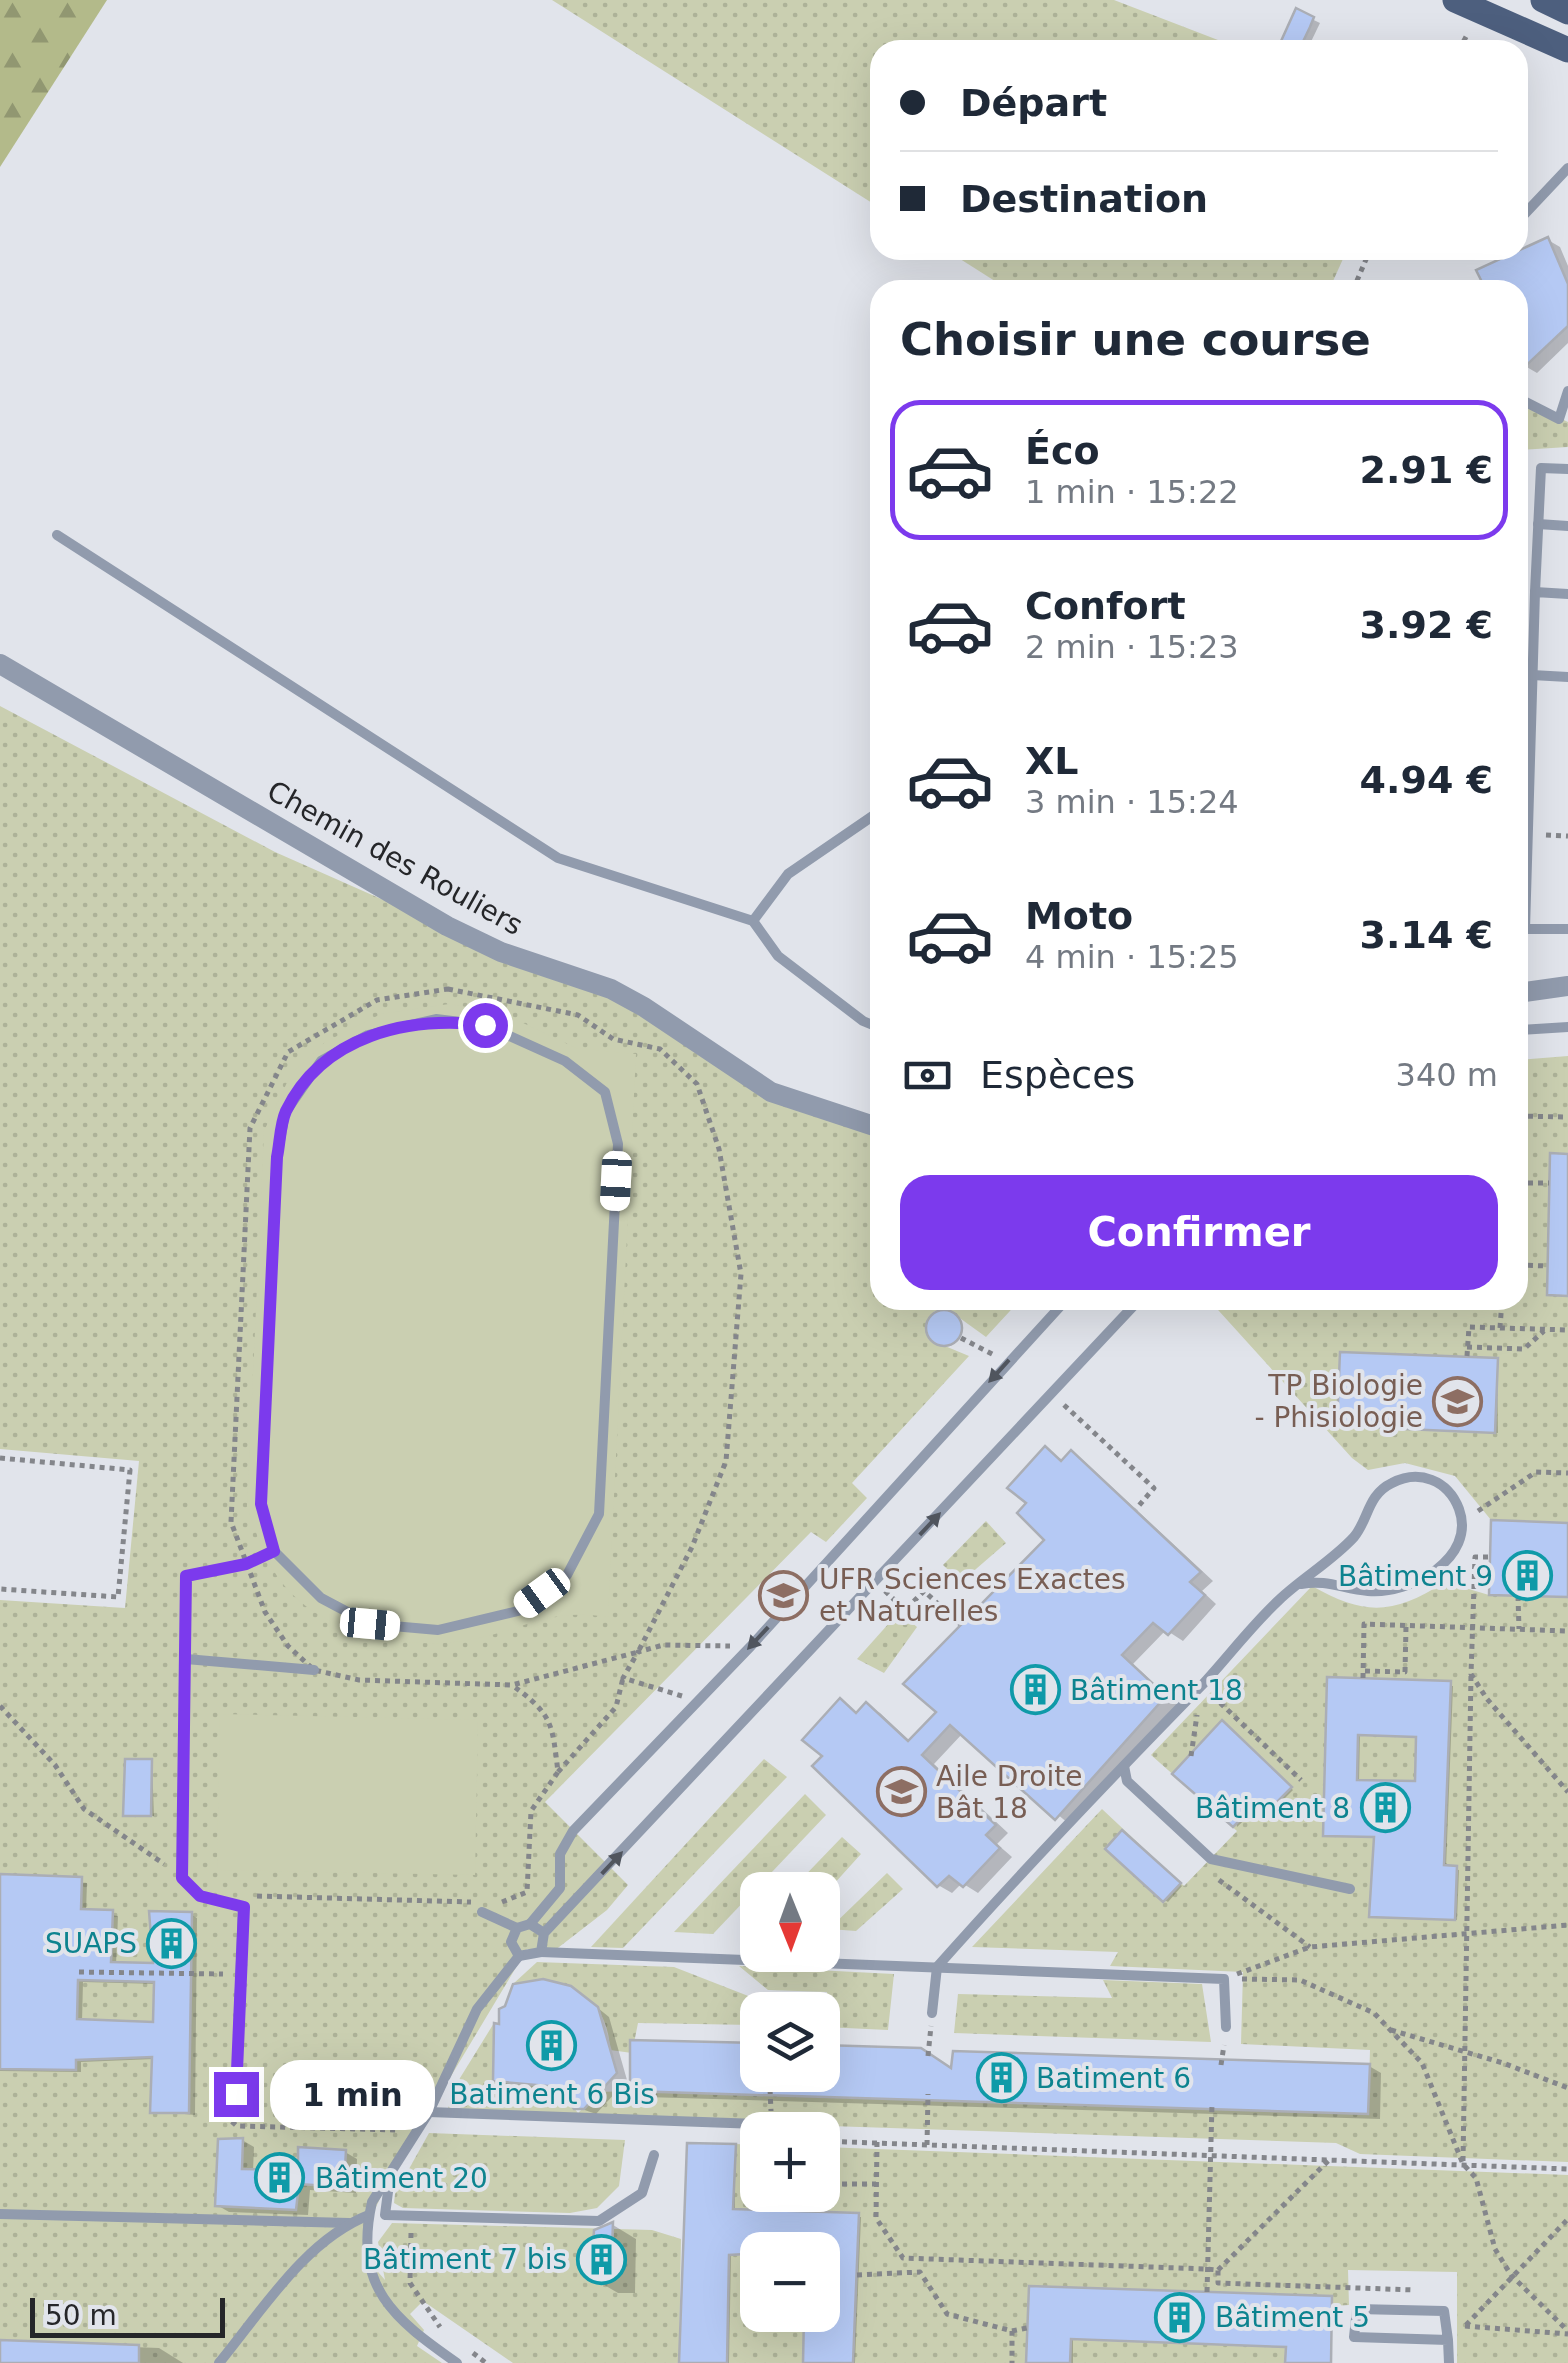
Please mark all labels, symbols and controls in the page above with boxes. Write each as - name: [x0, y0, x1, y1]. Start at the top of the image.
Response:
- text: Départ: [960, 81, 1107, 125]
- text: Destination: [960, 177, 1208, 221]
- text: Choisir une course: [900, 313, 1371, 366]
- icon: car: [905, 425, 995, 515]
- text: Éco: [1025, 429, 1100, 473]
- text: 2.91 €: [1360, 448, 1493, 492]
- text: 1 min · 15:22: [1025, 473, 1239, 511]
- icon: car: [905, 580, 995, 670]
- text: Confort: [1025, 584, 1186, 628]
- text: 3.92 €: [1360, 603, 1493, 647]
- text: 2 min · 15:23: [1025, 628, 1239, 666]
- icon: car: [905, 735, 995, 825]
- text: XL: [1025, 739, 1079, 783]
- text: 4.94 €: [1360, 758, 1493, 802]
- street label: Chemin des Rouliers: [262, 774, 528, 942]
- text: 3 min · 15:24: [1025, 783, 1239, 821]
- icon: car: [905, 890, 995, 980]
- text: Moto: [1025, 894, 1133, 938]
- text: 3.14 €: [1360, 913, 1493, 957]
- text: 4 min · 15:25: [1025, 938, 1239, 976]
- route start: [463, 1003, 508, 1048]
- icon: cash: [900, 1048, 955, 1103]
- text: Espèces: [980, 1053, 1135, 1097]
- text: 340 m: [1396, 1056, 1498, 1094]
- car: [599, 1150, 633, 1212]
- button: Confirmer: [900, 1175, 1498, 1290]
- one-way arrow: [989, 1358, 1011, 1383]
- place label: TP Biologie - Phisiologie: [1254, 1369, 1423, 1434]
- school or university icon: TP Biologie - Phisiologie: [1432, 1375, 1484, 1427]
- one-way arrow: [918, 1512, 941, 1536]
- building icon: Bâtiment 9: [1502, 1550, 1554, 1602]
- place label: Bâtiment 9: [1338, 1560, 1493, 1593]
- car: [509, 1563, 575, 1623]
- place label: UFR Sciences Exactes et Naturelles: [819, 1563, 1126, 1628]
- school or university icon: UFR Sciences Exactes et Naturelles: [758, 1569, 810, 1621]
- car: [339, 1606, 401, 1642]
- one-way arrow: [747, 1626, 770, 1650]
- building icon: Bâtiment 18: [1009, 1664, 1061, 1716]
- place label: Bâtiment 18: [1070, 1674, 1243, 1707]
- place label: Aile Droite Bât 18: [936, 1760, 1082, 1825]
- school or university icon: Aile Droite Bât 18: [875, 1766, 927, 1818]
- building icon: Bâtiment 8: [1359, 1782, 1411, 1834]
- place label: Bâtiment 8: [1195, 1792, 1350, 1825]
- one-way arrow: [600, 1851, 623, 1875]
- north arrow: [740, 1872, 840, 1972]
- map controls: [740, 1872, 840, 2332]
- building icon: SUAPS: [146, 1917, 198, 1969]
- place label: SUAPS: [45, 1927, 137, 1960]
- button: layers: [740, 1992, 840, 2092]
- building icon: Batiment 6 Bis: [526, 2020, 578, 2072]
- building icon: Batiment 6: [975, 2052, 1027, 2104]
- callout: 1 min: [271, 2059, 436, 2129]
- place label: Batiment 6: [1036, 2062, 1191, 2095]
- route end: [214, 2072, 259, 2117]
- text: 1 min: [302, 2076, 403, 2114]
- place label: Batiment 6 Bis: [449, 2078, 655, 2111]
- button: +: [740, 2112, 840, 2212]
- building icon: Bâtiment 20: [254, 2152, 306, 2204]
- place label: Bâtiment 20: [315, 2162, 488, 2195]
- button: −: [740, 2232, 840, 2332]
- building icon: Bâtiment 7 bis: [576, 2233, 628, 2285]
- place label: Bâtiment 7 bis: [363, 2243, 567, 2276]
- building icon: Bâtiment 5: [1154, 2291, 1206, 2343]
- scale bar: [30, 2293, 225, 2338]
- text: 50 m: [45, 2299, 117, 2332]
- place label: Bâtiment 5: [1215, 2301, 1370, 2334]

